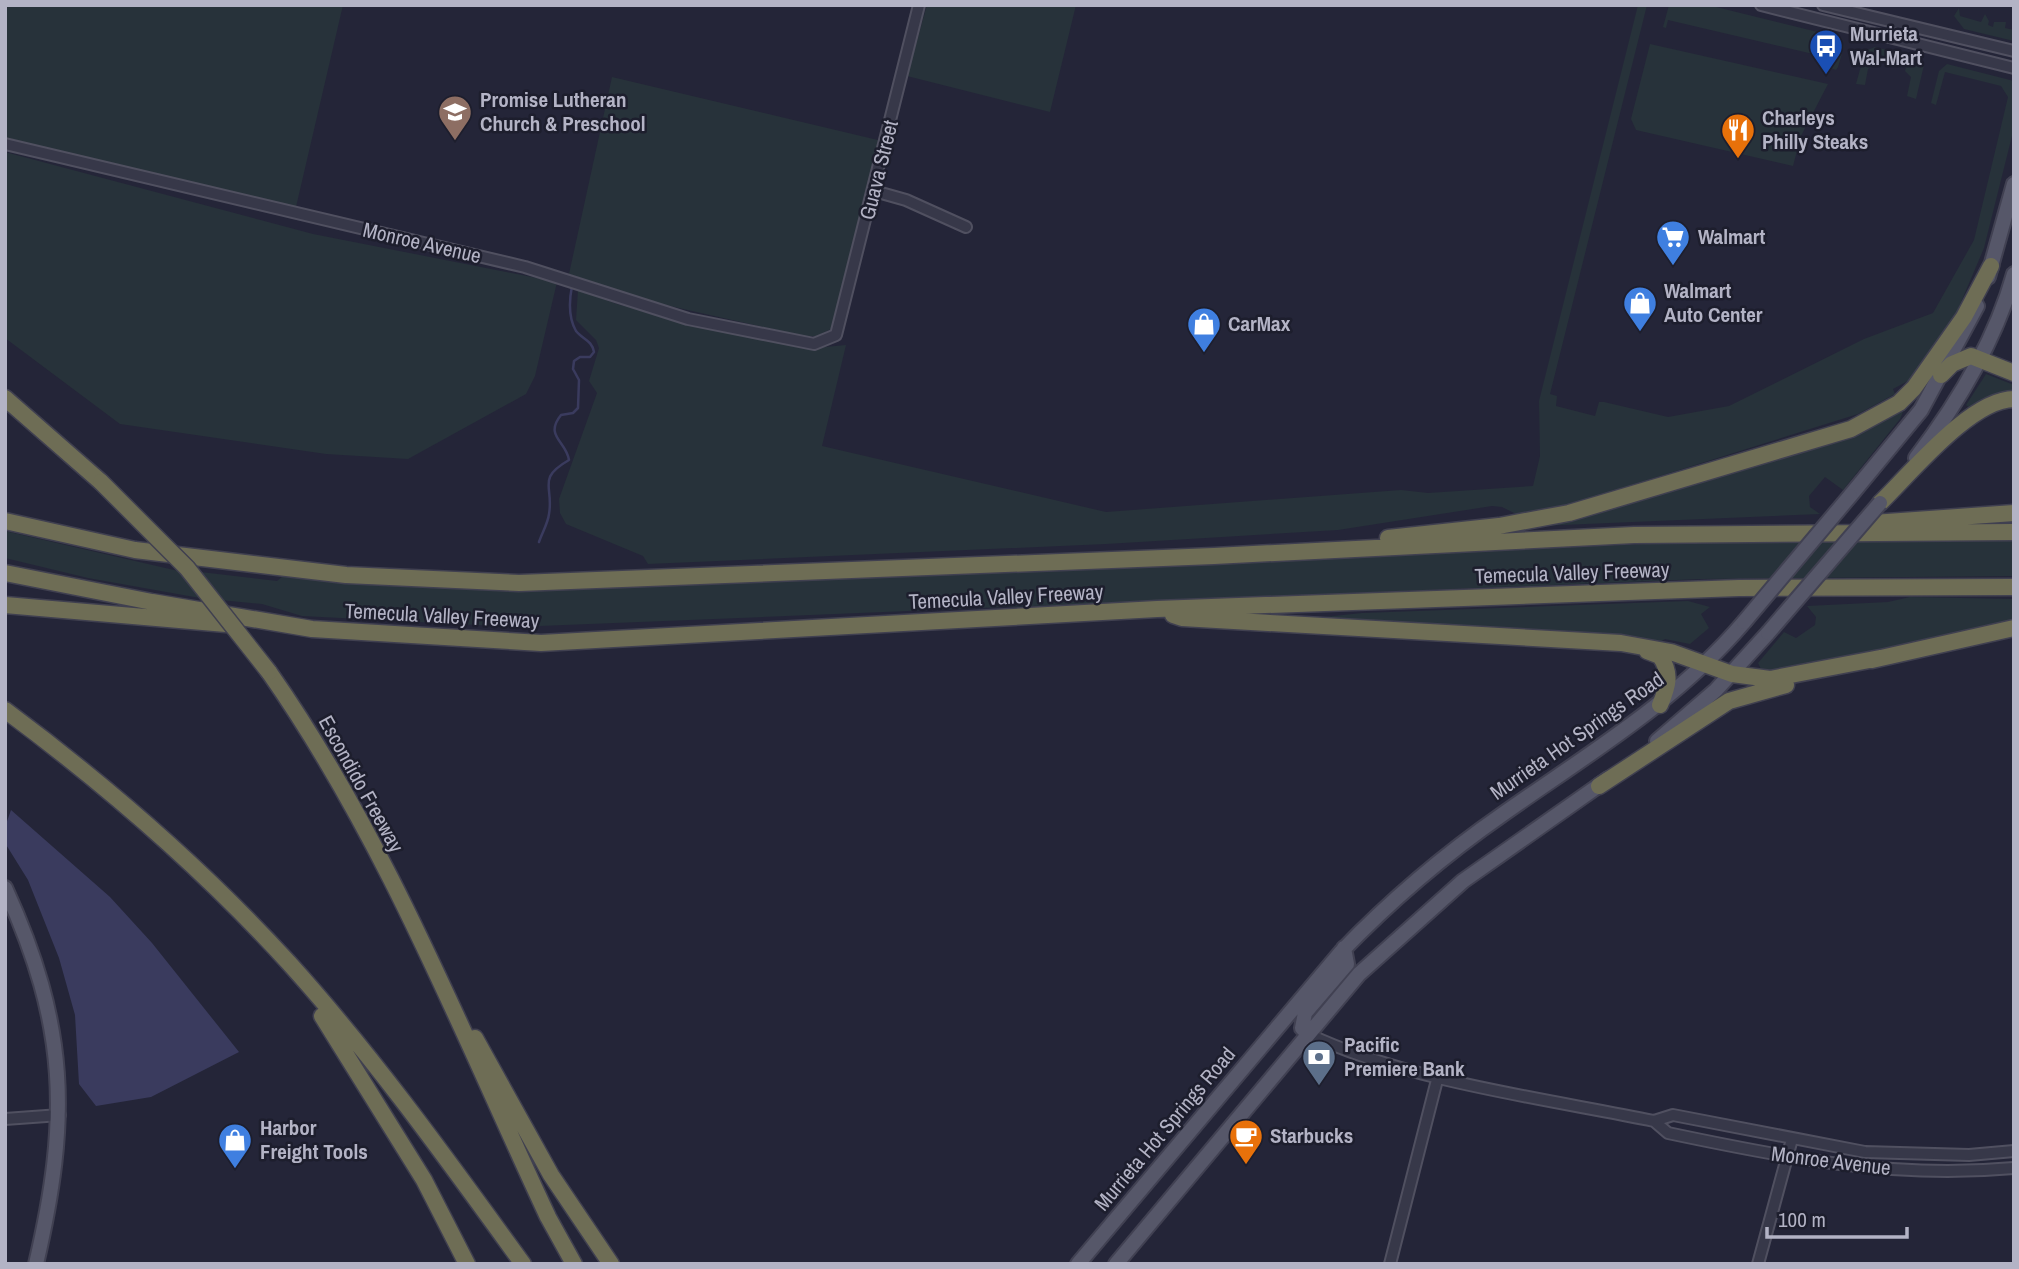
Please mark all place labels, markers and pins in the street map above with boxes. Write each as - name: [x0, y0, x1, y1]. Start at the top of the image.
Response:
- place label: Murrieta Wal-Mart: [1850, 19, 1922, 72]
- bus stop icon: Murrieta Wal-Mart: [1807, 27, 1845, 76]
- place label: Promise Lutheran Church & Preschool: [480, 85, 646, 138]
- school or university icon: Promise Lutheran Church & Preschool: [436, 93, 474, 142]
- place label: Charleys Philly Steaks: [1762, 103, 1868, 156]
- restaurant icon: Charleys Philly Steaks: [1719, 111, 1757, 160]
- supermarket icon: Walmart: [1654, 218, 1692, 267]
- place label: Walmart: [1698, 222, 1766, 251]
- place label: Walmart Auto Center: [1664, 276, 1763, 329]
- shop icon: Walmart Auto Center: [1621, 284, 1659, 333]
- shop icon: CarMax: [1185, 305, 1223, 354]
- place label: CarMax: [1228, 309, 1291, 338]
- place label: Pacific Premiere Bank: [1344, 1030, 1465, 1083]
- bank icon: Pacific Premiere Bank: [1300, 1038, 1338, 1087]
- place label: Harbor Freight Tools: [260, 1113, 368, 1166]
- cafe icon: Starbucks: [1227, 1117, 1265, 1166]
- shop icon: Harbor Freight Tools: [216, 1121, 254, 1170]
- place label: Starbucks: [1270, 1121, 1353, 1150]

